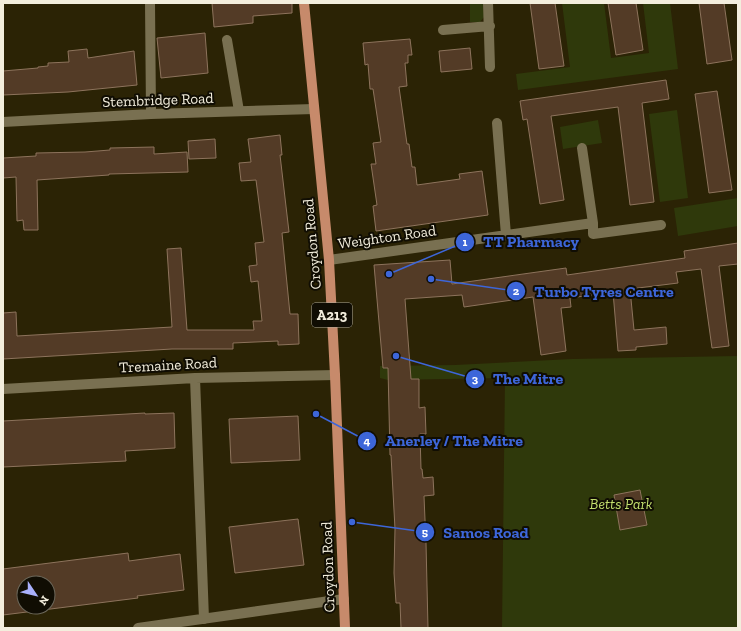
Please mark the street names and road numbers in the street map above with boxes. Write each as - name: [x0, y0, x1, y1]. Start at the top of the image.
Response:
- street label: Stembridge Road: [102, 89, 215, 111]
- street label: Croydon Road: [299, 197, 325, 290]
- street label: Weighton Road: [337, 221, 438, 253]
- road number: A213: [312, 303, 352, 327]
- street label: Tremaine Road: [119, 353, 218, 377]
- street label: Croydon Road: [317, 520, 339, 613]

